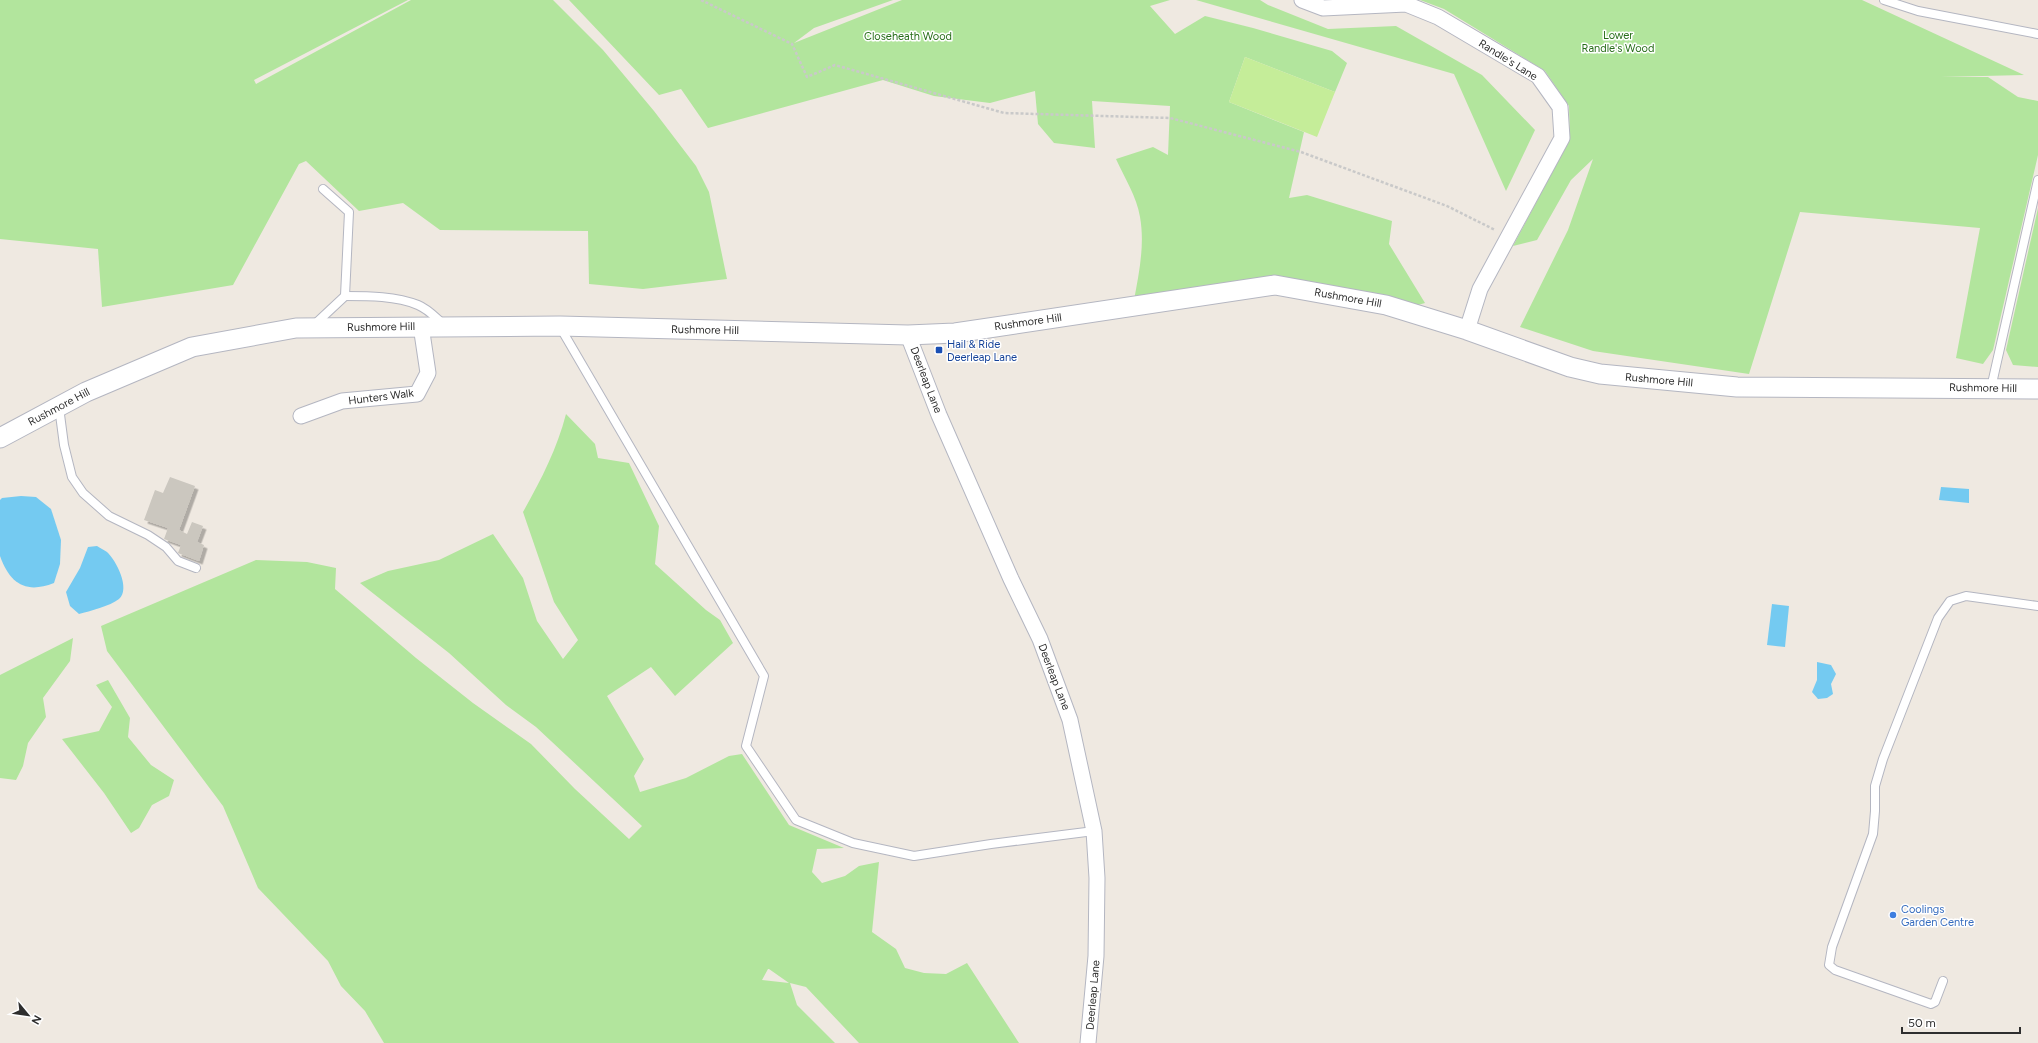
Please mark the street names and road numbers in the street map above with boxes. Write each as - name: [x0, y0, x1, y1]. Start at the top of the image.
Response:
- street label: Randle's Lane: [1476, 37, 1540, 83]
- street label: Rushmore Hill: [1313, 286, 1383, 310]
- street label: Rushmore Hill: [993, 311, 1063, 333]
- street label: Rushmore Hill: [347, 320, 415, 334]
- street label: Rushmore Hill: [671, 323, 739, 337]
- street label: Deerleap Lane: [907, 345, 945, 415]
- street label: Rushmore Hill: [1625, 371, 1693, 389]
- street label: Rushmore Hill: [1949, 381, 2017, 395]
- street label: Rushmore Hill: [26, 385, 92, 429]
- street label: Hunters Walk: [348, 386, 415, 407]
- street label: Deerleap Lane: [1035, 642, 1073, 712]
- street label: Deerleap Lane: [1083, 960, 1103, 1030]

